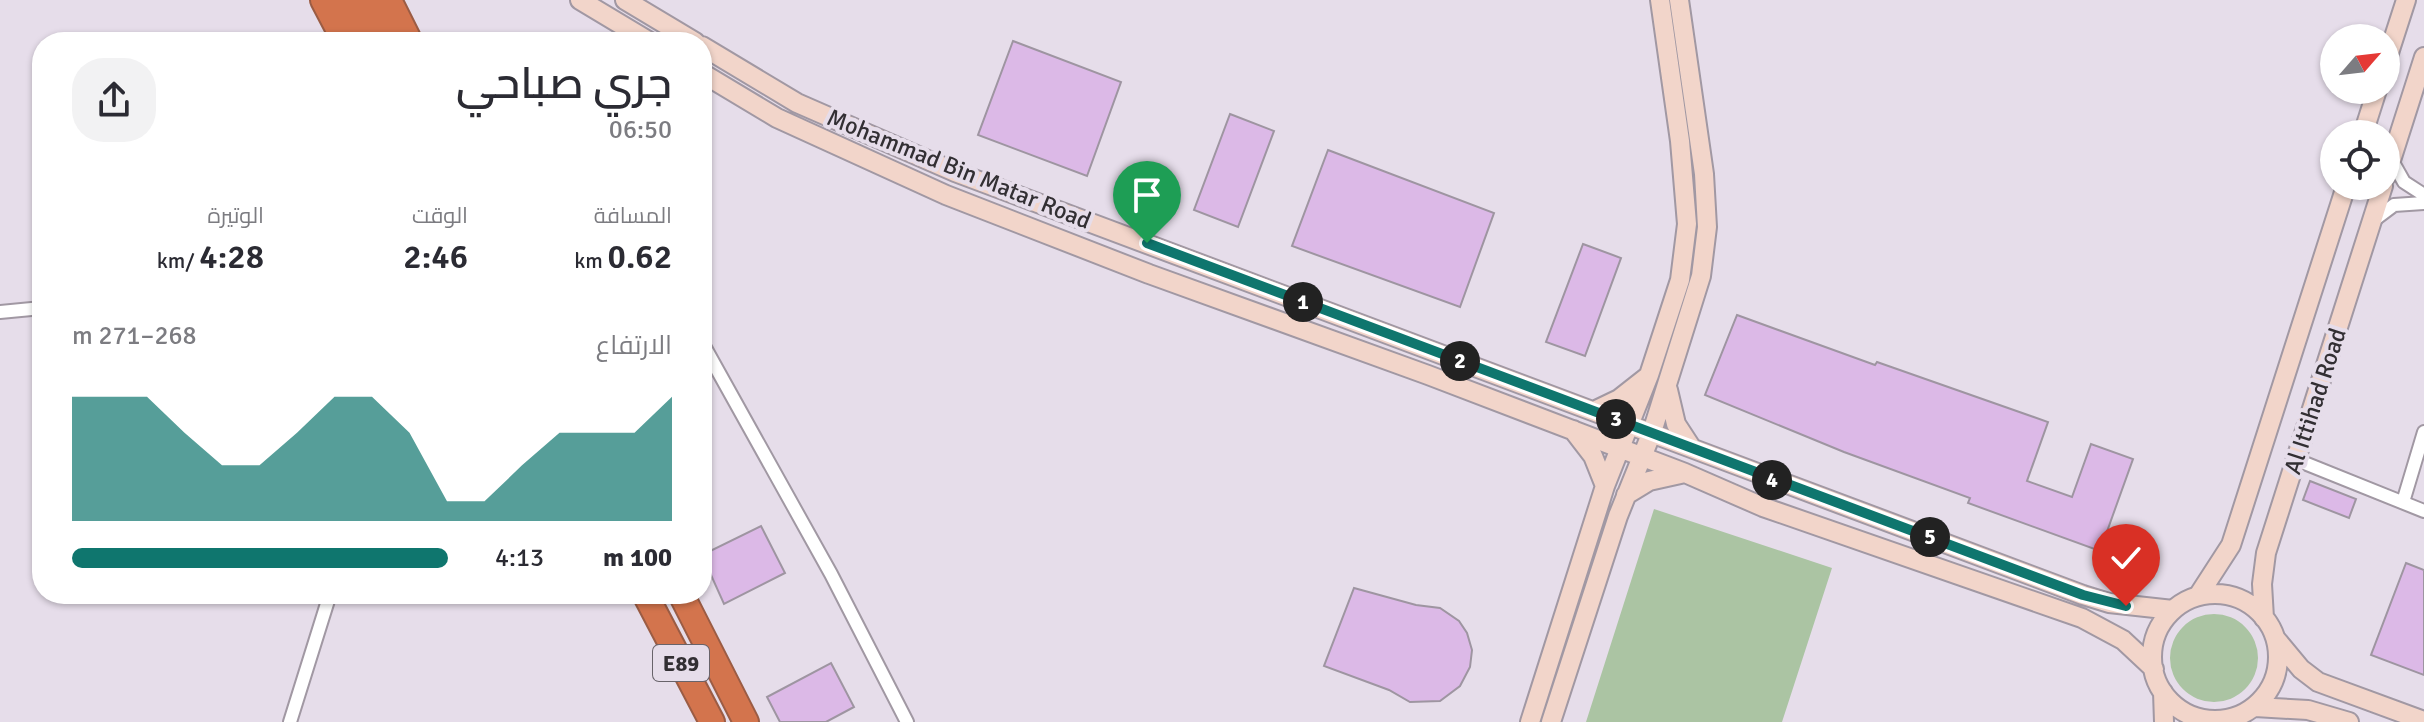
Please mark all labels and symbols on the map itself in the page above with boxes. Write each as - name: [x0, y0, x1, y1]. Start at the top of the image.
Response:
- north arrow: [2320, 24, 2400, 104]
- street label: Mohammad Bin Matar Road: [823, 102, 1095, 236]
- pin: [1113, 161, 1181, 243]
- pin: 1: [1283, 282, 1323, 322]
- street label: Al Ittihad Road: [2277, 324, 2353, 478]
- pin: 2: [1440, 341, 1480, 381]
- pin: 3: [1596, 399, 1636, 439]
- pin: 4: [1752, 460, 1792, 500]
- pin: 5: [1910, 517, 1950, 557]
- pin: [2092, 524, 2160, 606]
- road number: E89: [653, 645, 709, 681]

